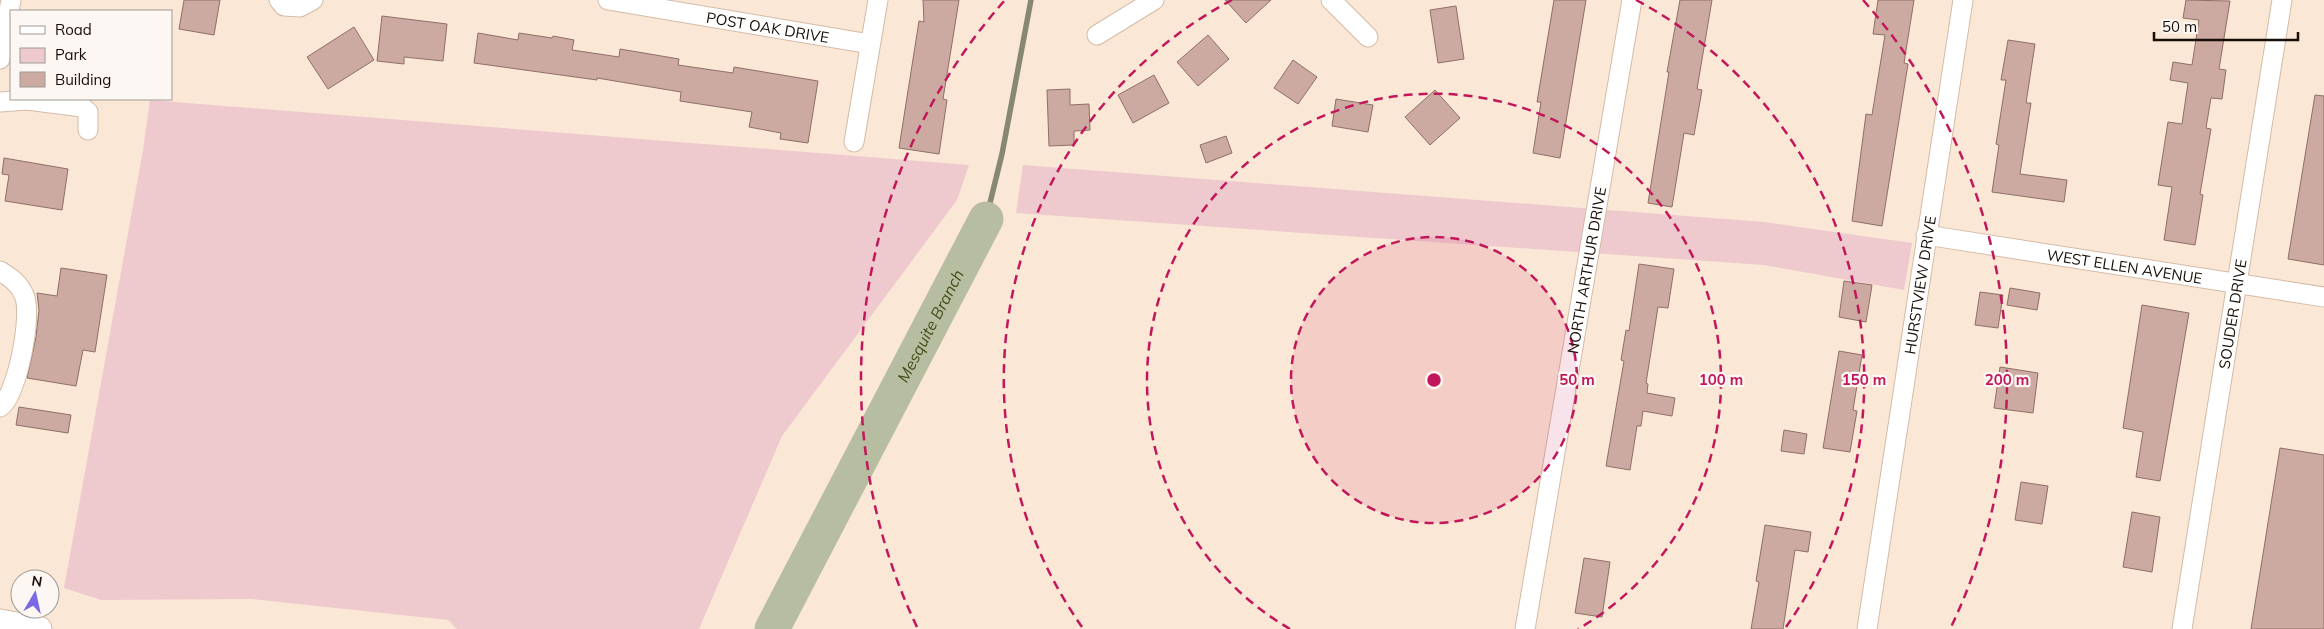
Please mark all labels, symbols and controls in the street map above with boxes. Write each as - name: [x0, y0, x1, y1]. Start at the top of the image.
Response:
- street label: POST OAK DRIVE: [705, 7, 831, 46]
- legend: [10, 10, 172, 100]
- scale bar: [2154, 10, 2298, 42]
- text: 50 m: [2162, 17, 2197, 36]
- text: Road: [55, 20, 92, 39]
- text: Park: [55, 45, 87, 64]
- text: Building: [55, 70, 111, 89]
- street label: NORTH ARTHUR DRIVE: [1562, 185, 1610, 355]
- street label: HURSTVIEW DRIVE: [1900, 214, 1939, 355]
- street label: WEST ELLEN AVENUE: [2045, 244, 2204, 287]
- street label: SOUDER DRIVE: [2214, 257, 2250, 370]
- water label: Mesquite Branch: [893, 266, 968, 386]
- text: 50 m: [1559, 370, 1595, 389]
- text: 100 m: [1699, 370, 1743, 389]
- text: 150 m: [1842, 370, 1886, 389]
- text: 200 m: [1985, 370, 2029, 389]
- centre of rings: [1425, 371, 1443, 389]
- north arrow: [10, 569, 60, 619]
- text: N: [30, 571, 44, 591]

